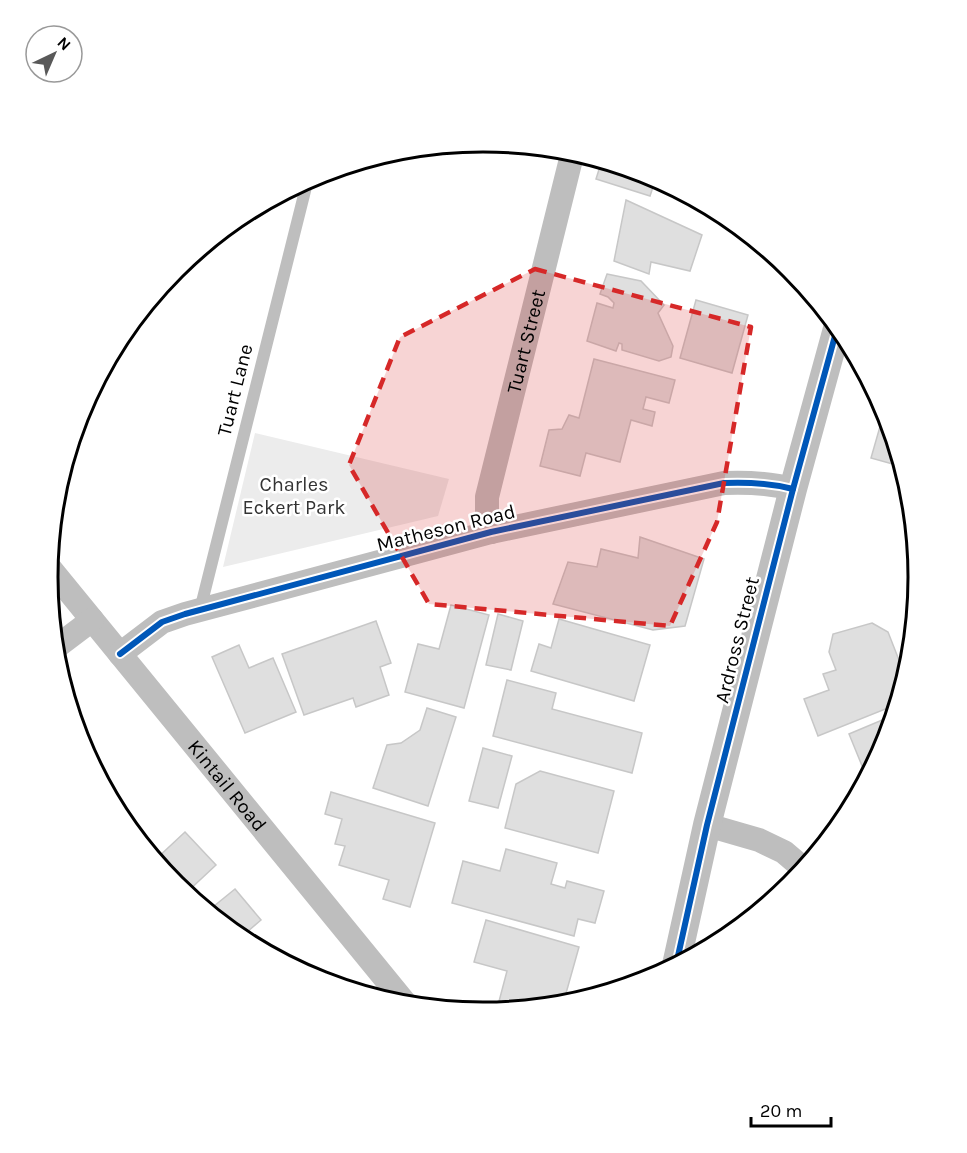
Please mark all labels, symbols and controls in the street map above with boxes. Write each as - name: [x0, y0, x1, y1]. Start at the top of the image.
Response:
- north arrow: [24, 24, 84, 84]
- text: N: [53, 33, 75, 54]
- street label: Tuart Street: [502, 286, 550, 396]
- street label: Tuart Lane: [212, 342, 258, 438]
- park label: Charles Eckert Park: [242, 473, 346, 519]
- street label: Matheson Road: [374, 500, 518, 556]
- street label: Ardross Street: [710, 574, 764, 706]
- street label: Kintail Road: [183, 735, 271, 836]
- scale bar: [751, 1090, 830, 1128]
- text: 20 m: [760, 1100, 802, 1122]

